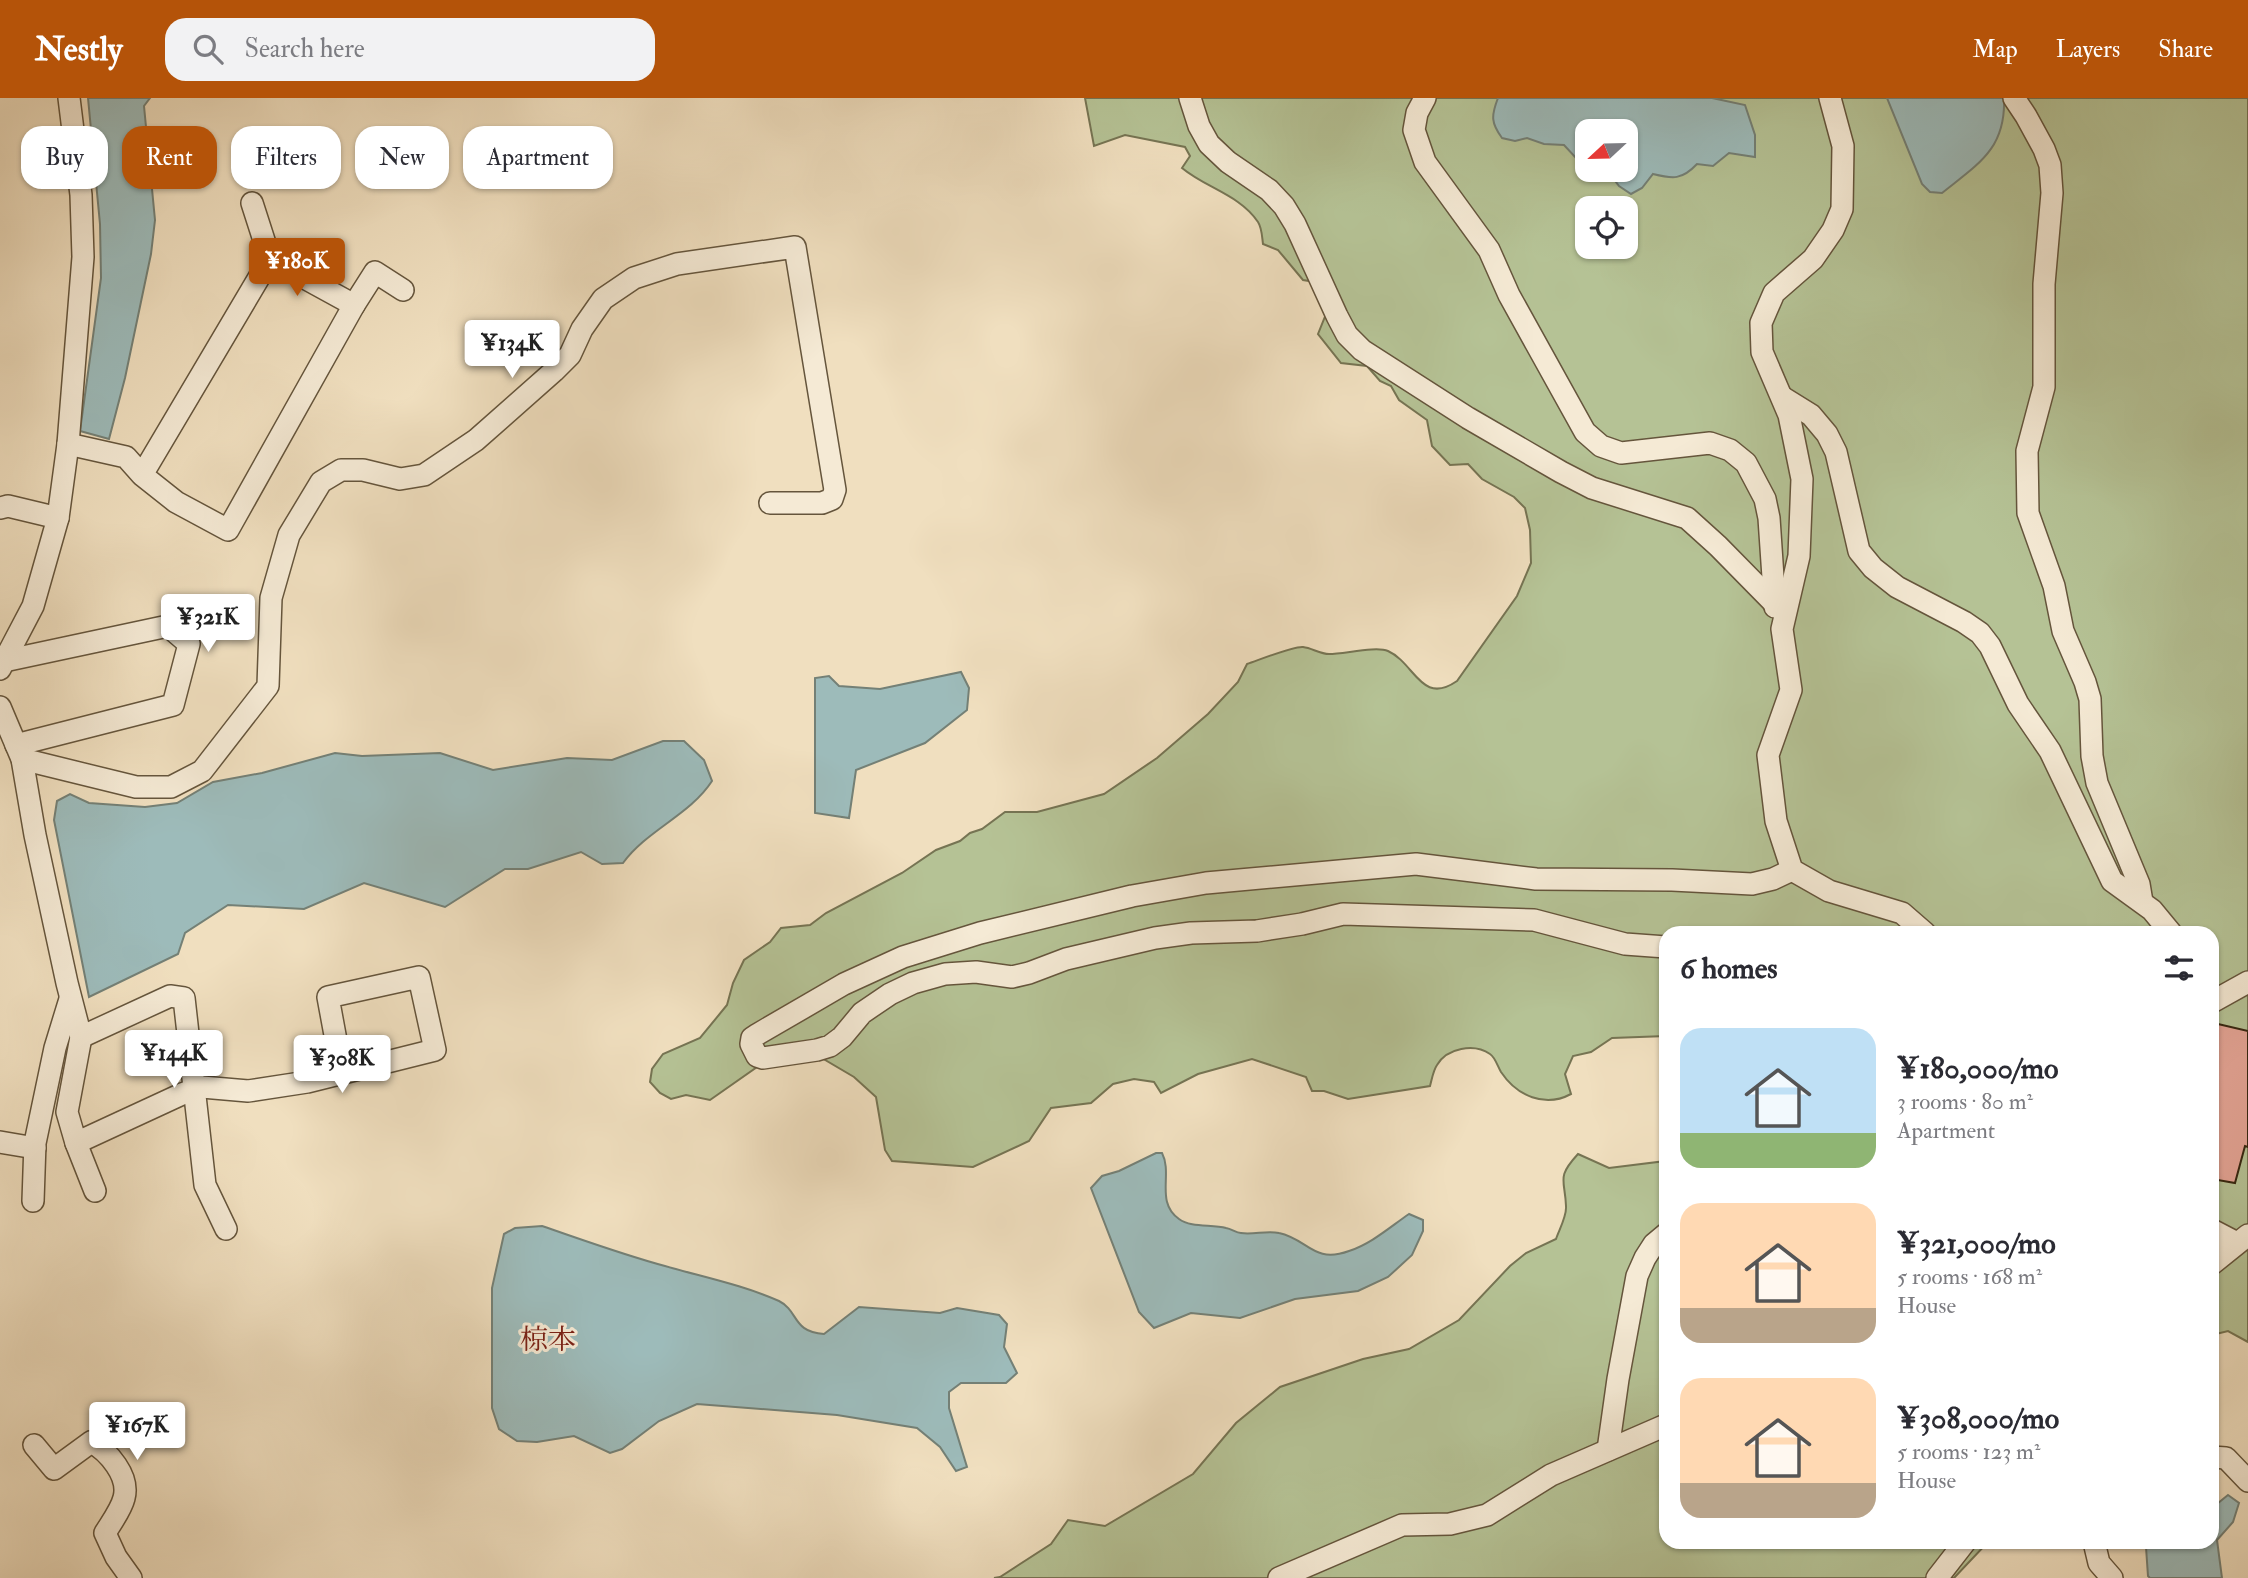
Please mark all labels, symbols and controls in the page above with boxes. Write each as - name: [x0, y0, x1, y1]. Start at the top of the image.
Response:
- search box: [165, 18, 655, 81]
- text: Nestly: [35, 29, 123, 70]
- icon: search: [189, 30, 227, 68]
- text: Search here: [245, 33, 365, 65]
- text: Map: [1973, 34, 2018, 65]
- text: Layers: [2056, 34, 2120, 65]
- text: Share: [2158, 34, 2213, 65]
- north arrow: [1575, 119, 1638, 182]
- map controls: [1575, 119, 1638, 259]
- chip: Buy: [21, 126, 108, 189]
- chip: Rent: [122, 126, 217, 189]
- chip: Filters: [231, 126, 341, 189]
- chip: New: [355, 126, 449, 189]
- chip: Apartment: [463, 126, 613, 189]
- button: locate: [1575, 196, 1638, 259]
- pin: ¥180K: [248, 238, 346, 298]
- text: ¥180K: [265, 246, 329, 275]
- pin: ¥134K: [463, 320, 561, 380]
- text: ¥134K: [481, 328, 543, 357]
- pin: ¥321K: [159, 594, 257, 654]
- text: ¥321K: [177, 602, 239, 631]
- icon: filters: [2160, 949, 2198, 987]
- text: 6 homes: [1680, 950, 1778, 987]
- pin: ¥144K: [125, 1030, 223, 1090]
- pin: ¥308K: [293, 1035, 391, 1095]
- text: ¥144K: [141, 1038, 207, 1067]
- text: ¥308K: [310, 1043, 374, 1072]
- text: ¥180,000/mo: [1897, 1050, 2058, 1087]
- icon: home: [1736, 1056, 1820, 1140]
- text: 3 rooms · 80 m²: [1897, 1087, 2033, 1116]
- text: Apartment: [1897, 1116, 1995, 1145]
- text: ¥321,000/mo: [1897, 1225, 2056, 1262]
- icon: home: [1736, 1231, 1820, 1315]
- text: 5 rooms · 168 m²: [1897, 1262, 2042, 1291]
- text: House: [1897, 1291, 1956, 1320]
- district label: 椋本: [520, 1323, 576, 1358]
- text: ¥308,000/mo: [1897, 1400, 2059, 1437]
- pin: ¥167K: [88, 1402, 186, 1462]
- icon: home: [1736, 1406, 1820, 1490]
- text: ¥167K: [105, 1410, 169, 1439]
- text: 5 rooms · 123 m²: [1897, 1437, 2040, 1466]
- text: House: [1897, 1466, 1956, 1495]

